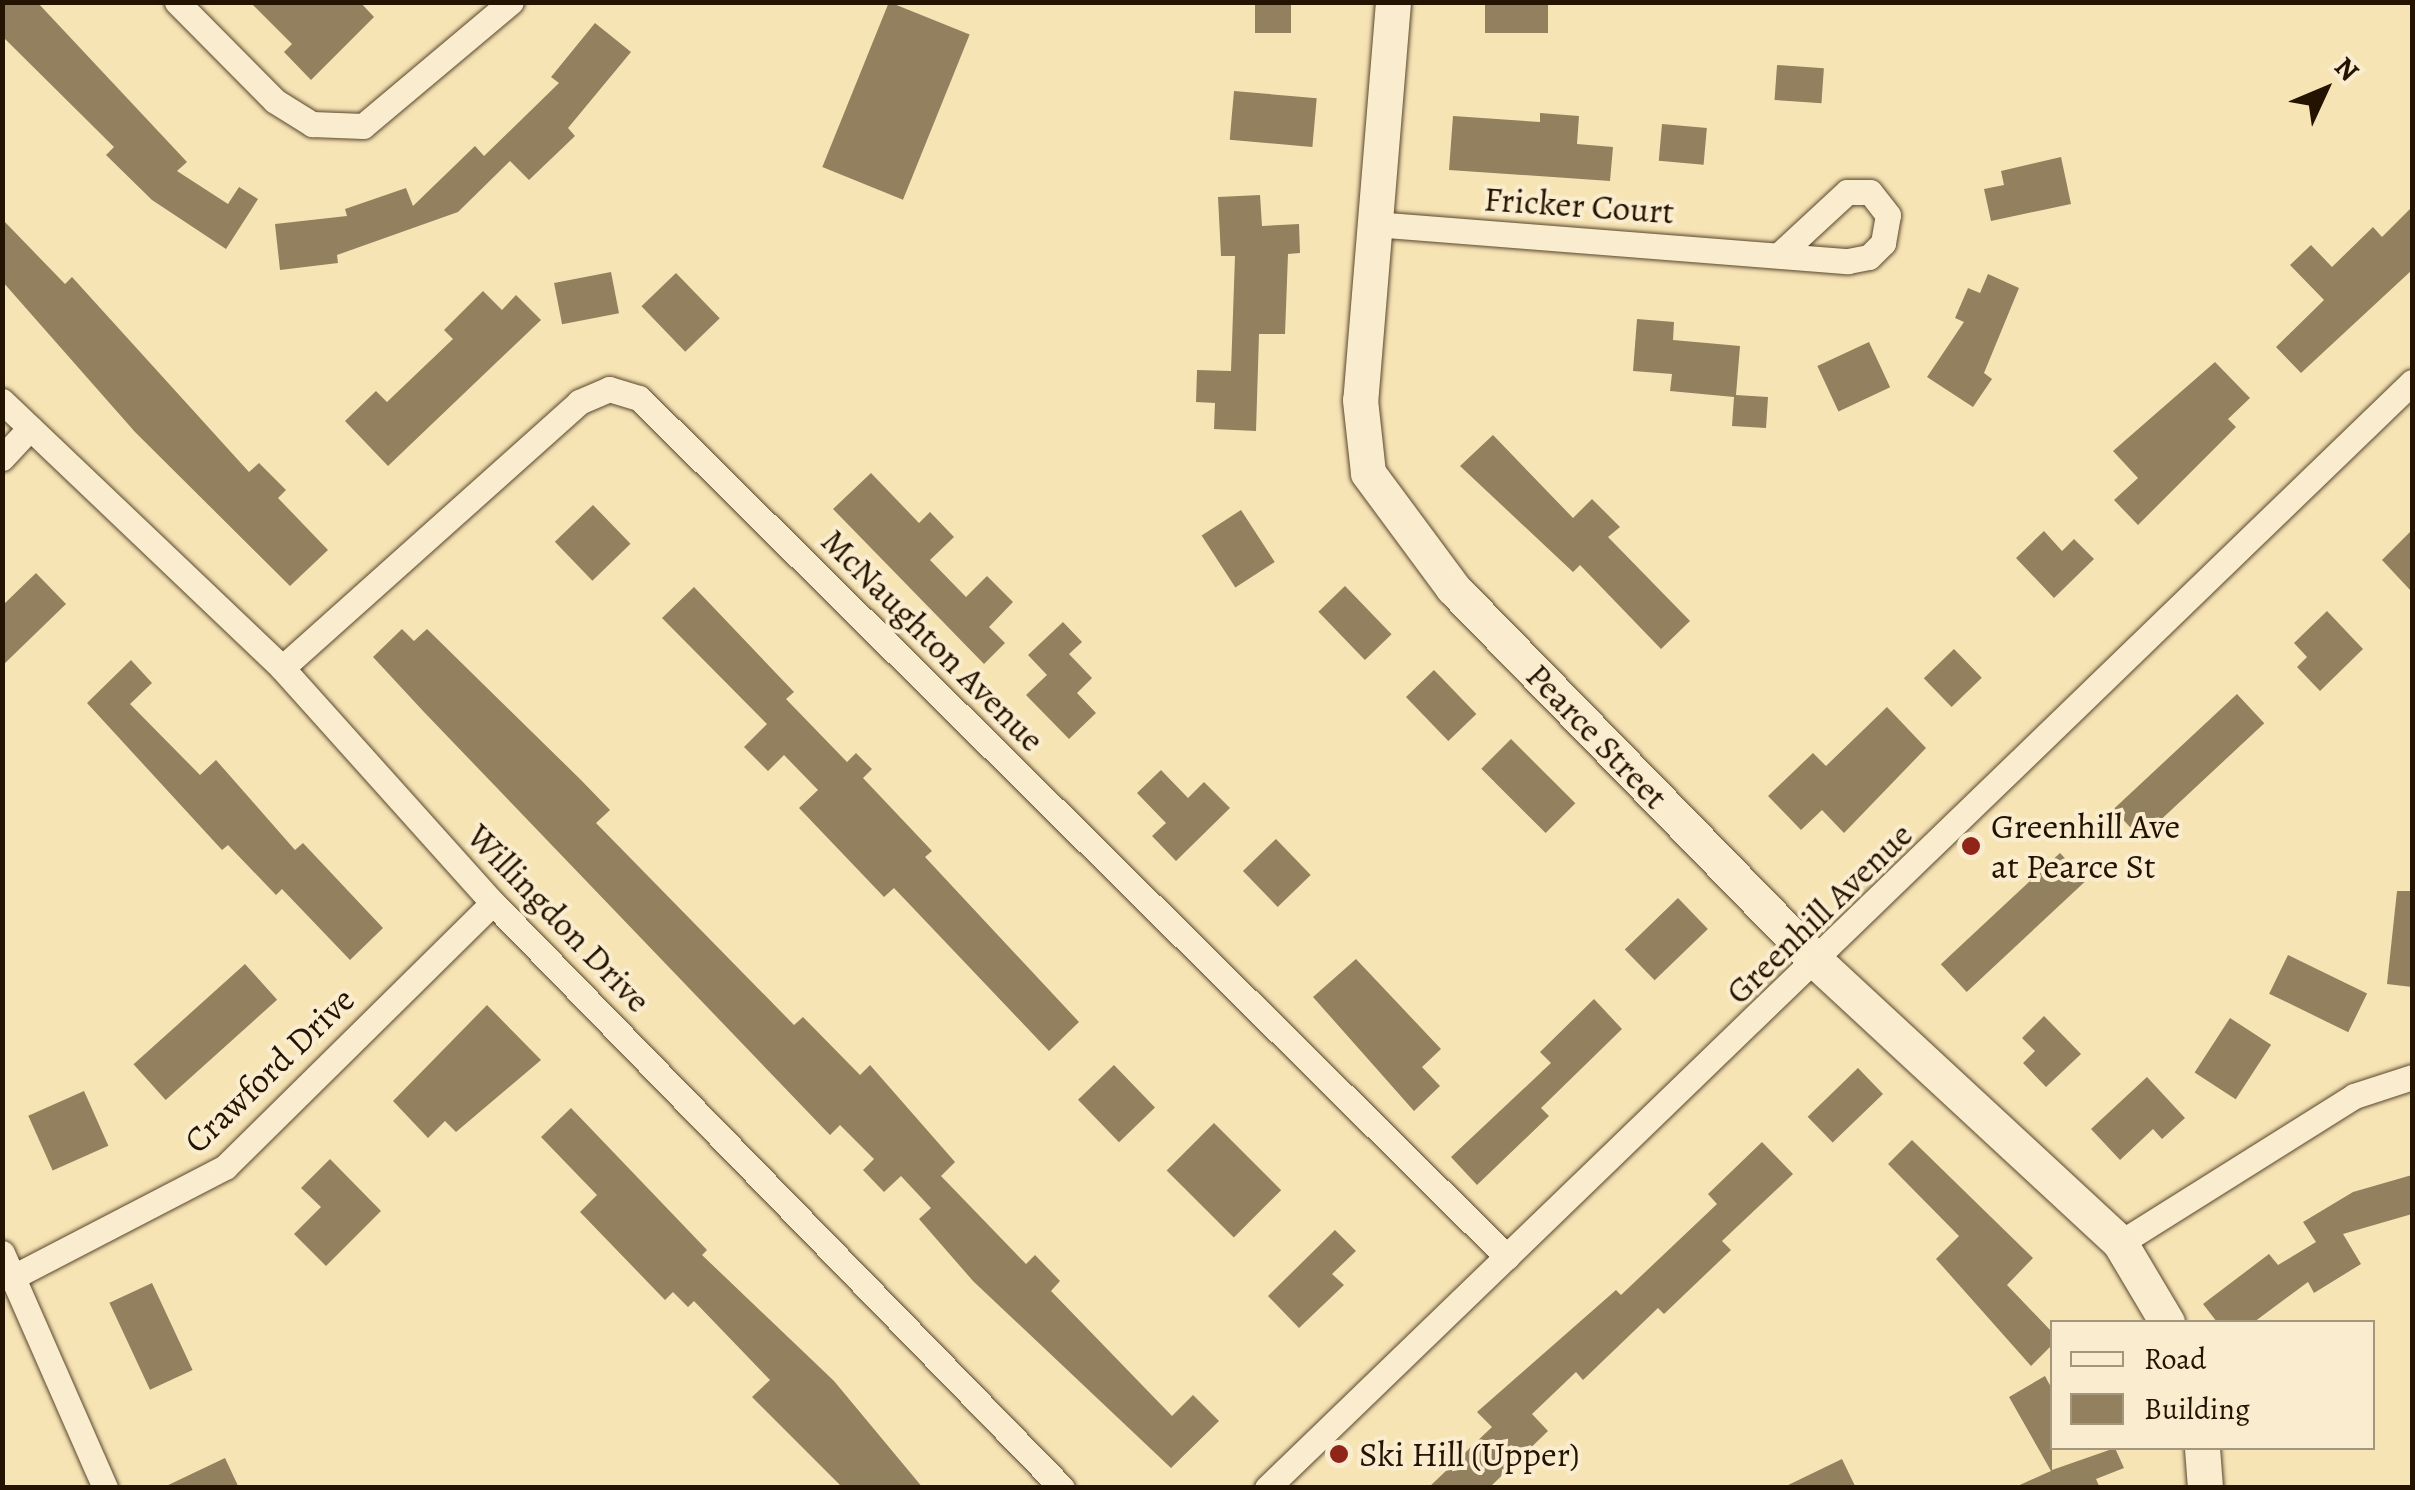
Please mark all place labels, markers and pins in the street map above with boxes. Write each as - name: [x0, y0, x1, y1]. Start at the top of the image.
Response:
- place label: Greenhill Ave at Pearce St: [1991, 805, 2180, 887]
- marker: Greenhill Ave at Pearce St: [1960, 835, 1982, 857]
- place label: Ski Hill (Upper): [1359, 1433, 1580, 1475]
- marker: Ski Hill (Upper): [1328, 1443, 1350, 1465]

